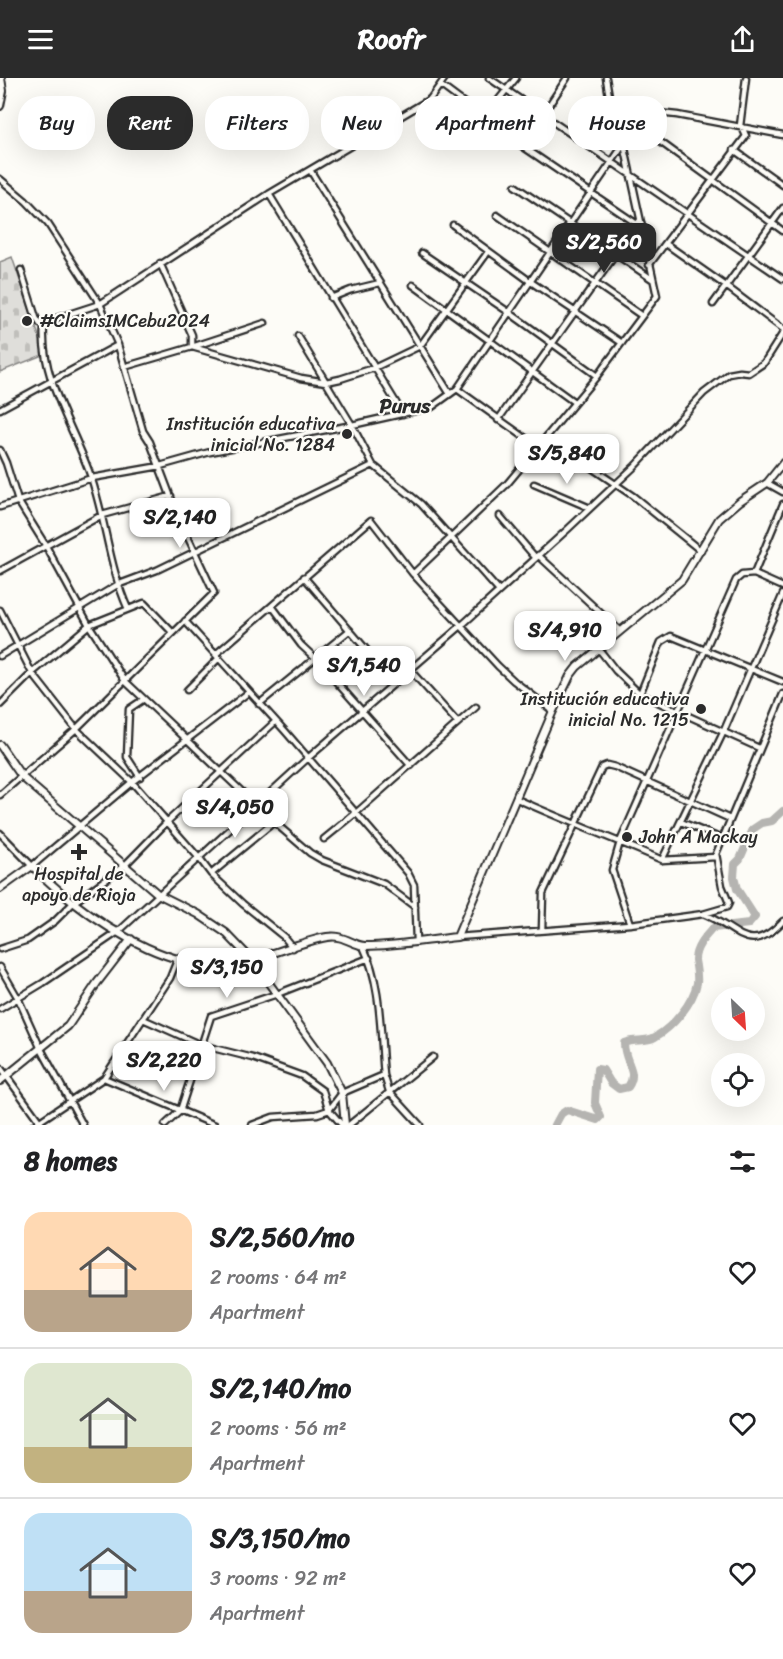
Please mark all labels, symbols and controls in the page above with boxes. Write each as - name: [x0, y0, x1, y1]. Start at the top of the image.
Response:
- text: Roofr: [358, 15, 425, 63]
- icon: menu: [24, 23, 57, 56]
- icon: share: [726, 23, 759, 56]
- chip: Buy: [18, 96, 95, 150]
- chip: Rent: [107, 96, 193, 150]
- chip: Filters: [205, 96, 309, 150]
- chip: New: [321, 96, 403, 150]
- chip: Apartment: [415, 96, 556, 150]
- chip: House: [568, 96, 667, 150]
- pin: S/2,560: [549, 223, 659, 274]
- text: S/2,560: [566, 225, 642, 260]
- place label: #ClaimsIMCebu2024: [39, 305, 210, 337]
- marker: #ClaimsIMCebu2024: [20, 314, 34, 328]
- district label: Purus: [380, 389, 431, 424]
- place label: Institución educativa inicial No. 1284: [166, 408, 336, 461]
- marker: Institución educativa inicial No. 1284: [340, 427, 354, 441]
- pin: S/5,840: [512, 434, 622, 485]
- text: S/5,840: [528, 436, 606, 471]
- pin: S/2,140: [125, 498, 235, 549]
- text: S/2,140: [143, 500, 217, 535]
- pin: S/4,910: [510, 611, 620, 662]
- text: S/4,910: [528, 613, 602, 648]
- pin: S/1,540: [309, 646, 419, 697]
- text: S/1,540: [327, 648, 401, 683]
- place label: Institución educativa inicial No. 1215: [520, 683, 690, 736]
- marker: Institución educativa inicial No. 1215: [694, 702, 708, 716]
- pin: S/4,050: [180, 788, 290, 839]
- text: S/4,050: [196, 790, 274, 825]
- place label: John A Mackay: [638, 821, 758, 853]
- marker: John A Mackay: [620, 830, 634, 844]
- marker: Hospital de apoyo de Rioja: [70, 843, 88, 861]
- place label: Hospital de apoyo de Rioja: [22, 858, 136, 911]
- pin: S/3,150: [172, 948, 282, 999]
- text: S/3,150: [191, 950, 263, 985]
- north arrow: [711, 987, 765, 1041]
- map controls: [711, 987, 765, 1107]
- pin: S/2,220: [109, 1041, 219, 1092]
- text: S/2,220: [126, 1043, 202, 1078]
- button: locate: [711, 1053, 765, 1107]
- text: 8 homes: [24, 1138, 117, 1184]
- icon: filters: [726, 1145, 759, 1178]
- text: S/2,560/mo: [210, 1214, 354, 1260]
- icon: home: [72, 1236, 144, 1308]
- icon: heart: [726, 1256, 759, 1289]
- text: 2 rooms · 64 m²: [210, 1260, 347, 1295]
- text: Apartment: [210, 1295, 304, 1330]
- text: S/2,140/mo: [210, 1365, 351, 1411]
- icon: home: [72, 1387, 144, 1459]
- icon: heart: [726, 1407, 759, 1440]
- text: 2 rooms · 56 m²: [210, 1411, 347, 1446]
- text: Apartment: [210, 1446, 304, 1481]
- text: S/3,150/mo: [210, 1515, 350, 1561]
- icon: home: [72, 1537, 144, 1609]
- icon: heart: [726, 1557, 759, 1590]
- text: 3 rooms · 92 m²: [210, 1561, 346, 1596]
- text: Apartment: [210, 1596, 304, 1631]

